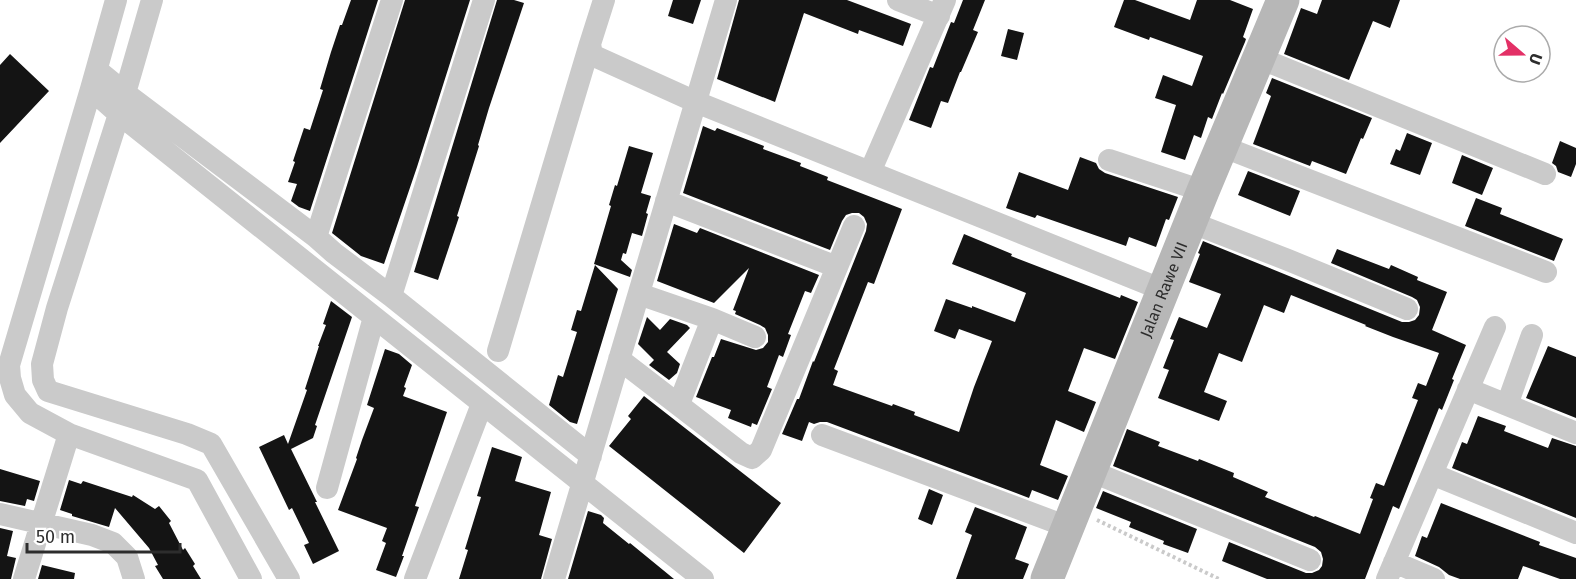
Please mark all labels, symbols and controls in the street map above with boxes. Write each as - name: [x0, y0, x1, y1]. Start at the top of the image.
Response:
- north arrow: [1492, 24, 1552, 84]
- text: U: [1525, 51, 1546, 67]
- street label: Jalan Rawe VII: [1136, 239, 1191, 340]
- scale bar: [27, 516, 180, 554]
- text: 50 m: [36, 526, 75, 548]

